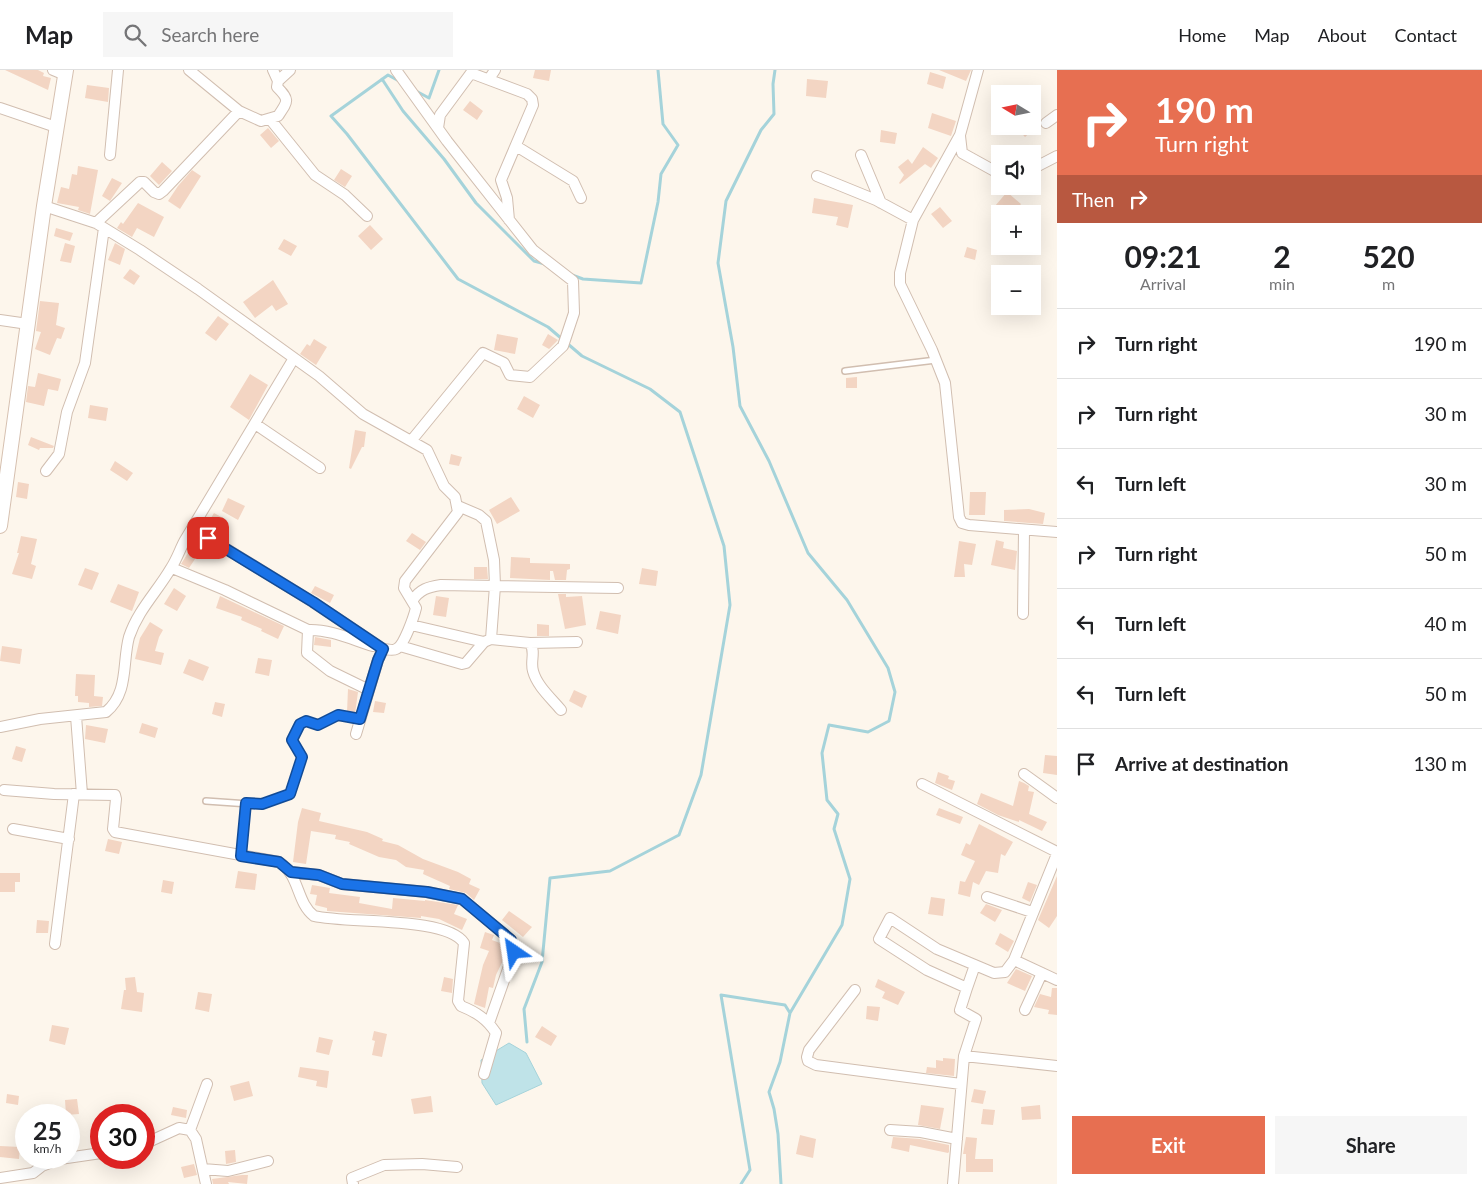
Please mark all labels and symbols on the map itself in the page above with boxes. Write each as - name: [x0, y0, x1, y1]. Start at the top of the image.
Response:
- north arrow: [991, 85, 1041, 135]
- pin: [187, 517, 229, 559]
- position arrow: [487, 925, 539, 977]
- speed limit sign: 30: [90, 1104, 155, 1169]

